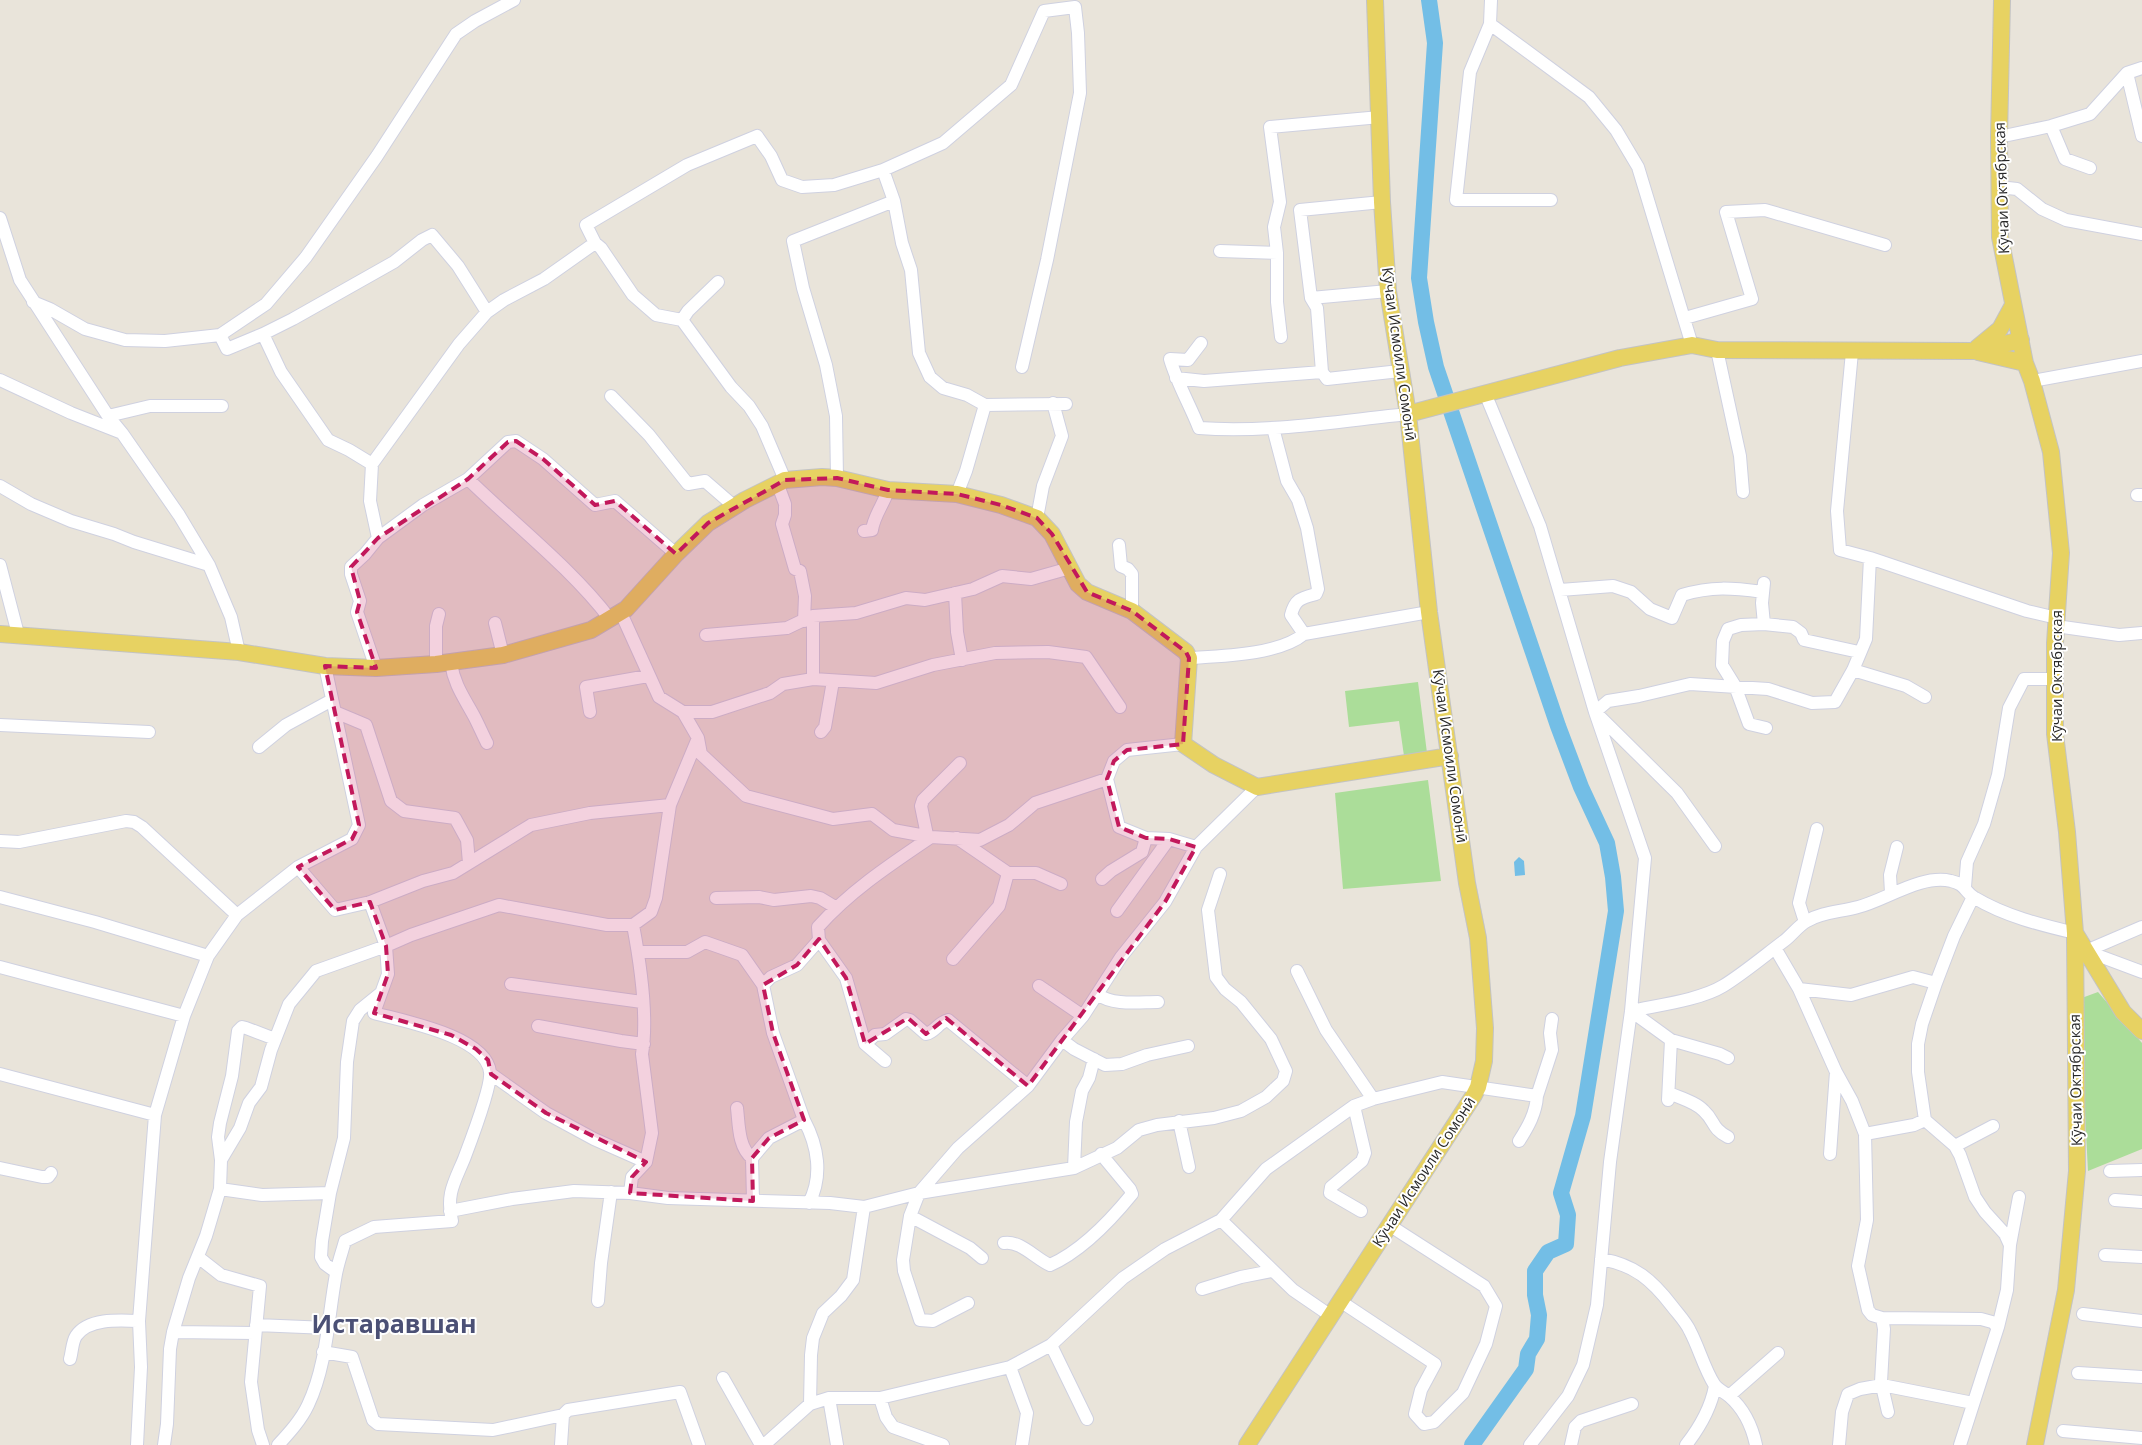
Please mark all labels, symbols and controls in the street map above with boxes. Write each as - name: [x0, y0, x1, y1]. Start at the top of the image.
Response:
- street label: Кӯчаи Октябрская: [1989, 122, 2013, 254]
- street label: Кӯчаи Исмоили Сомонӣ: [1378, 266, 1422, 442]
- street label: Кӯчаи Октябрская: [2046, 610, 2066, 742]
- street label: Кӯчаи Исмоили Сомонӣ: [1429, 668, 1473, 844]
- street label: Кӯчаи Октябрская: [2064, 1014, 2086, 1146]
- street label: Кӯчаи Исмоили Сомонӣ: [1367, 1093, 1479, 1250]
- district label: Истаравшан: [312, 1306, 476, 1340]

